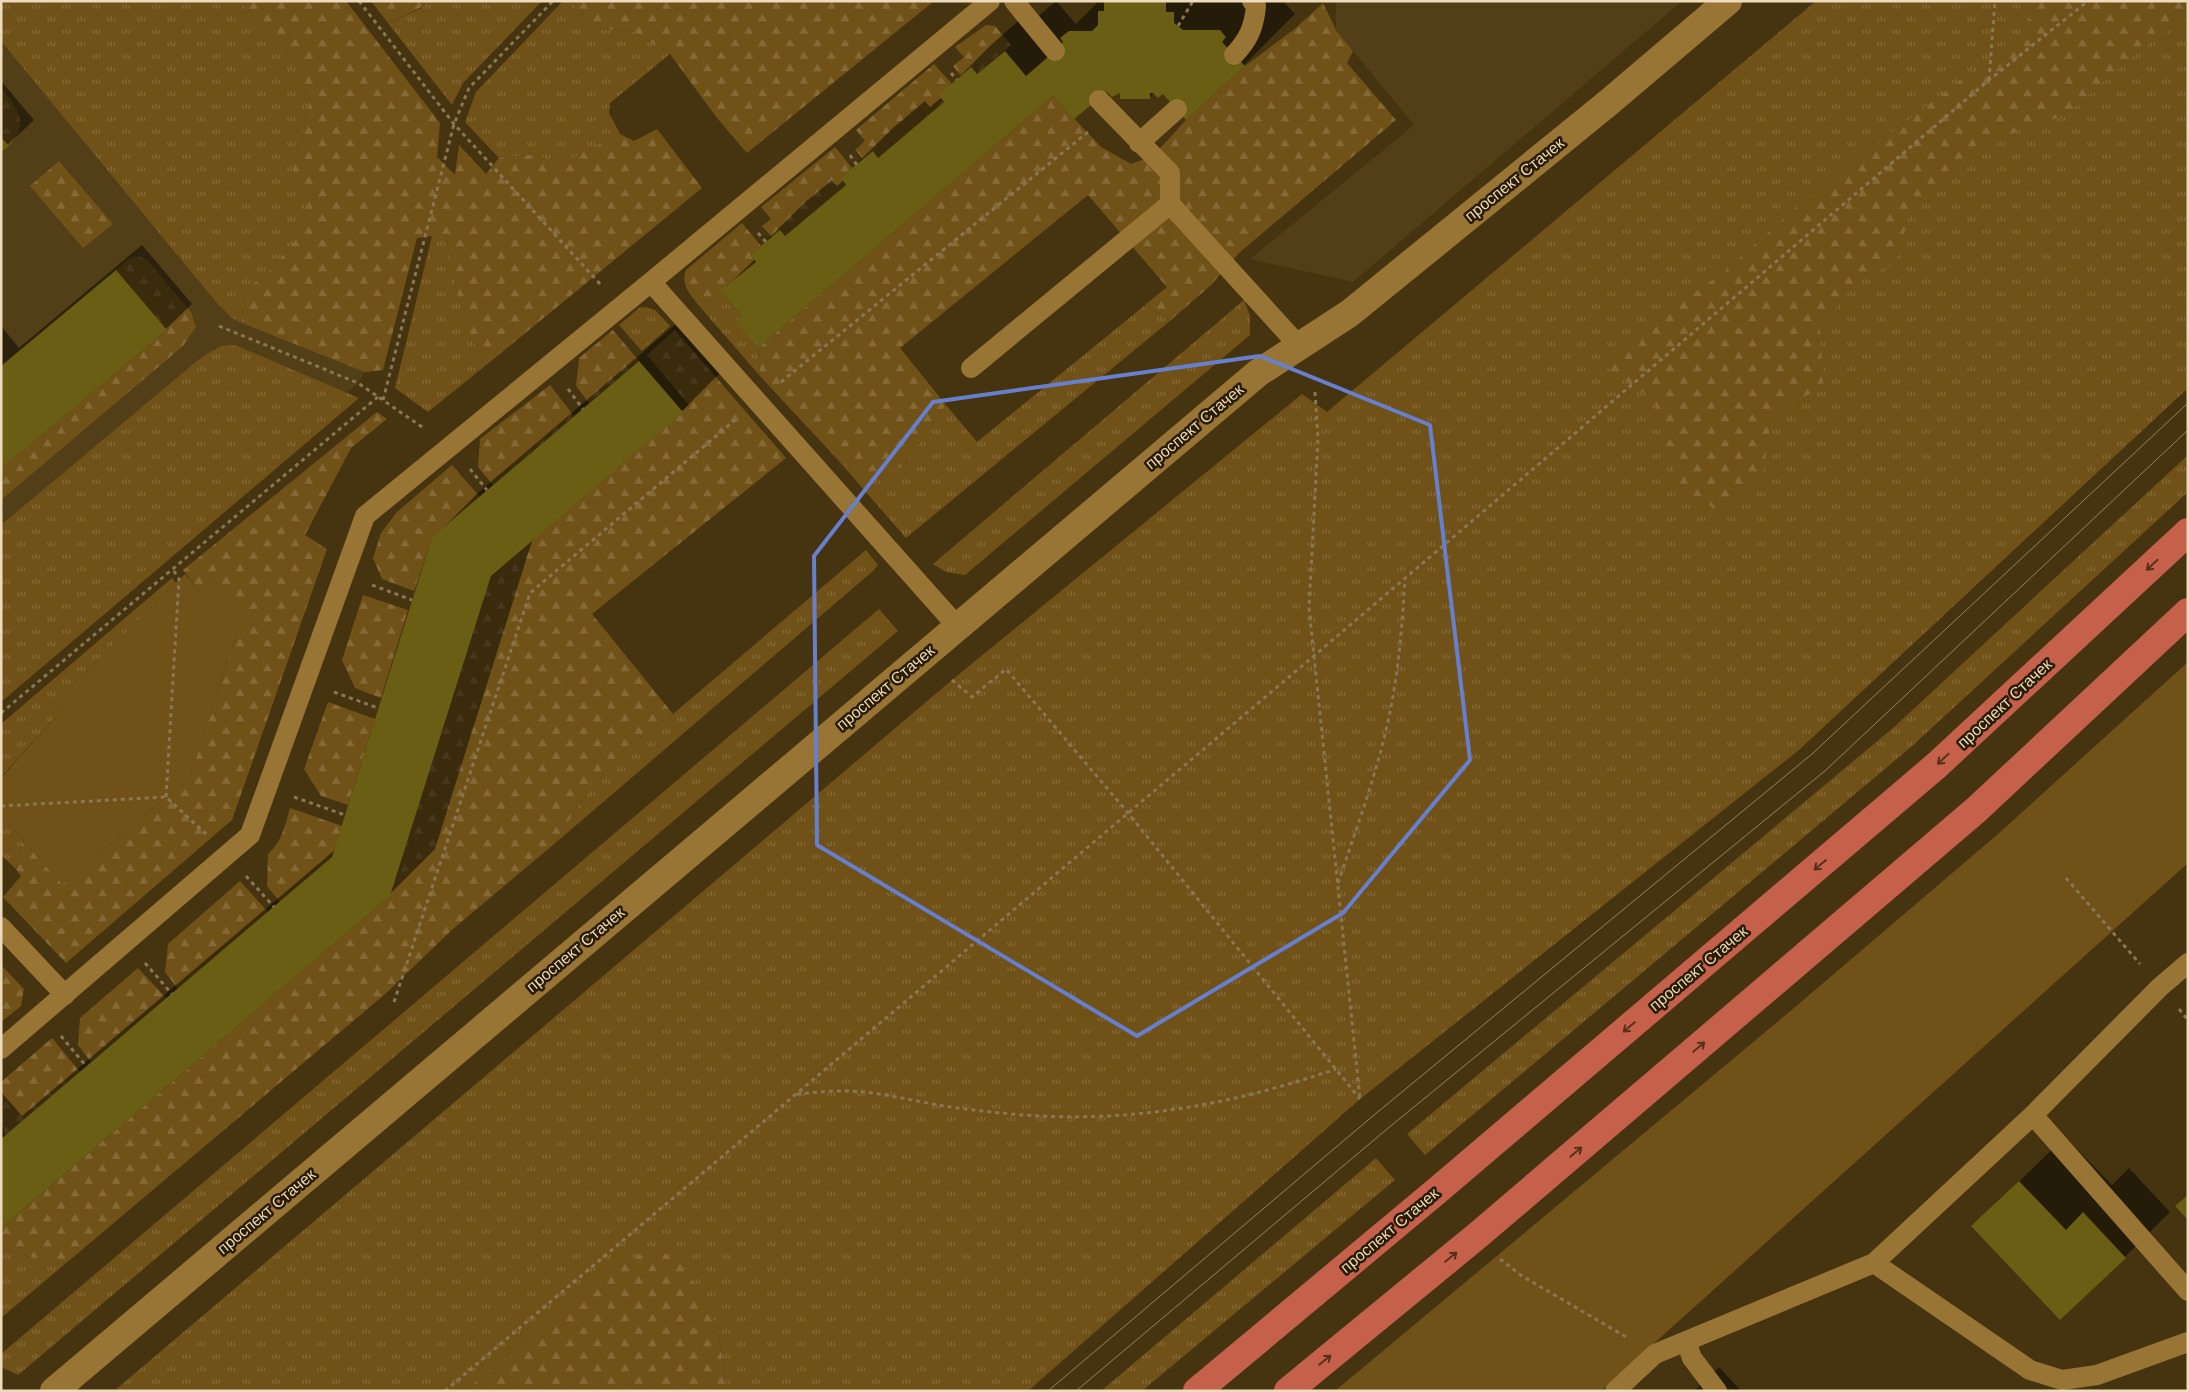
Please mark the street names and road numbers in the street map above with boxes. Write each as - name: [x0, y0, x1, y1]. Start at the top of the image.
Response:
- street label: проспект Стачек: [1460, 132, 1569, 226]
- street label: проспект Стачек: [1141, 378, 1249, 474]
- street label: проспект Стачек: [832, 639, 940, 735]
- street label: проспект Стачек: [1952, 653, 2057, 753]
- street label: проспект Стачек: [522, 901, 630, 997]
- street label: проспект Стачек: [1645, 920, 1753, 1016]
- street label: проспект Стачек: [213, 1163, 321, 1259]
- street label: проспект Стачек: [1336, 1182, 1444, 1278]

